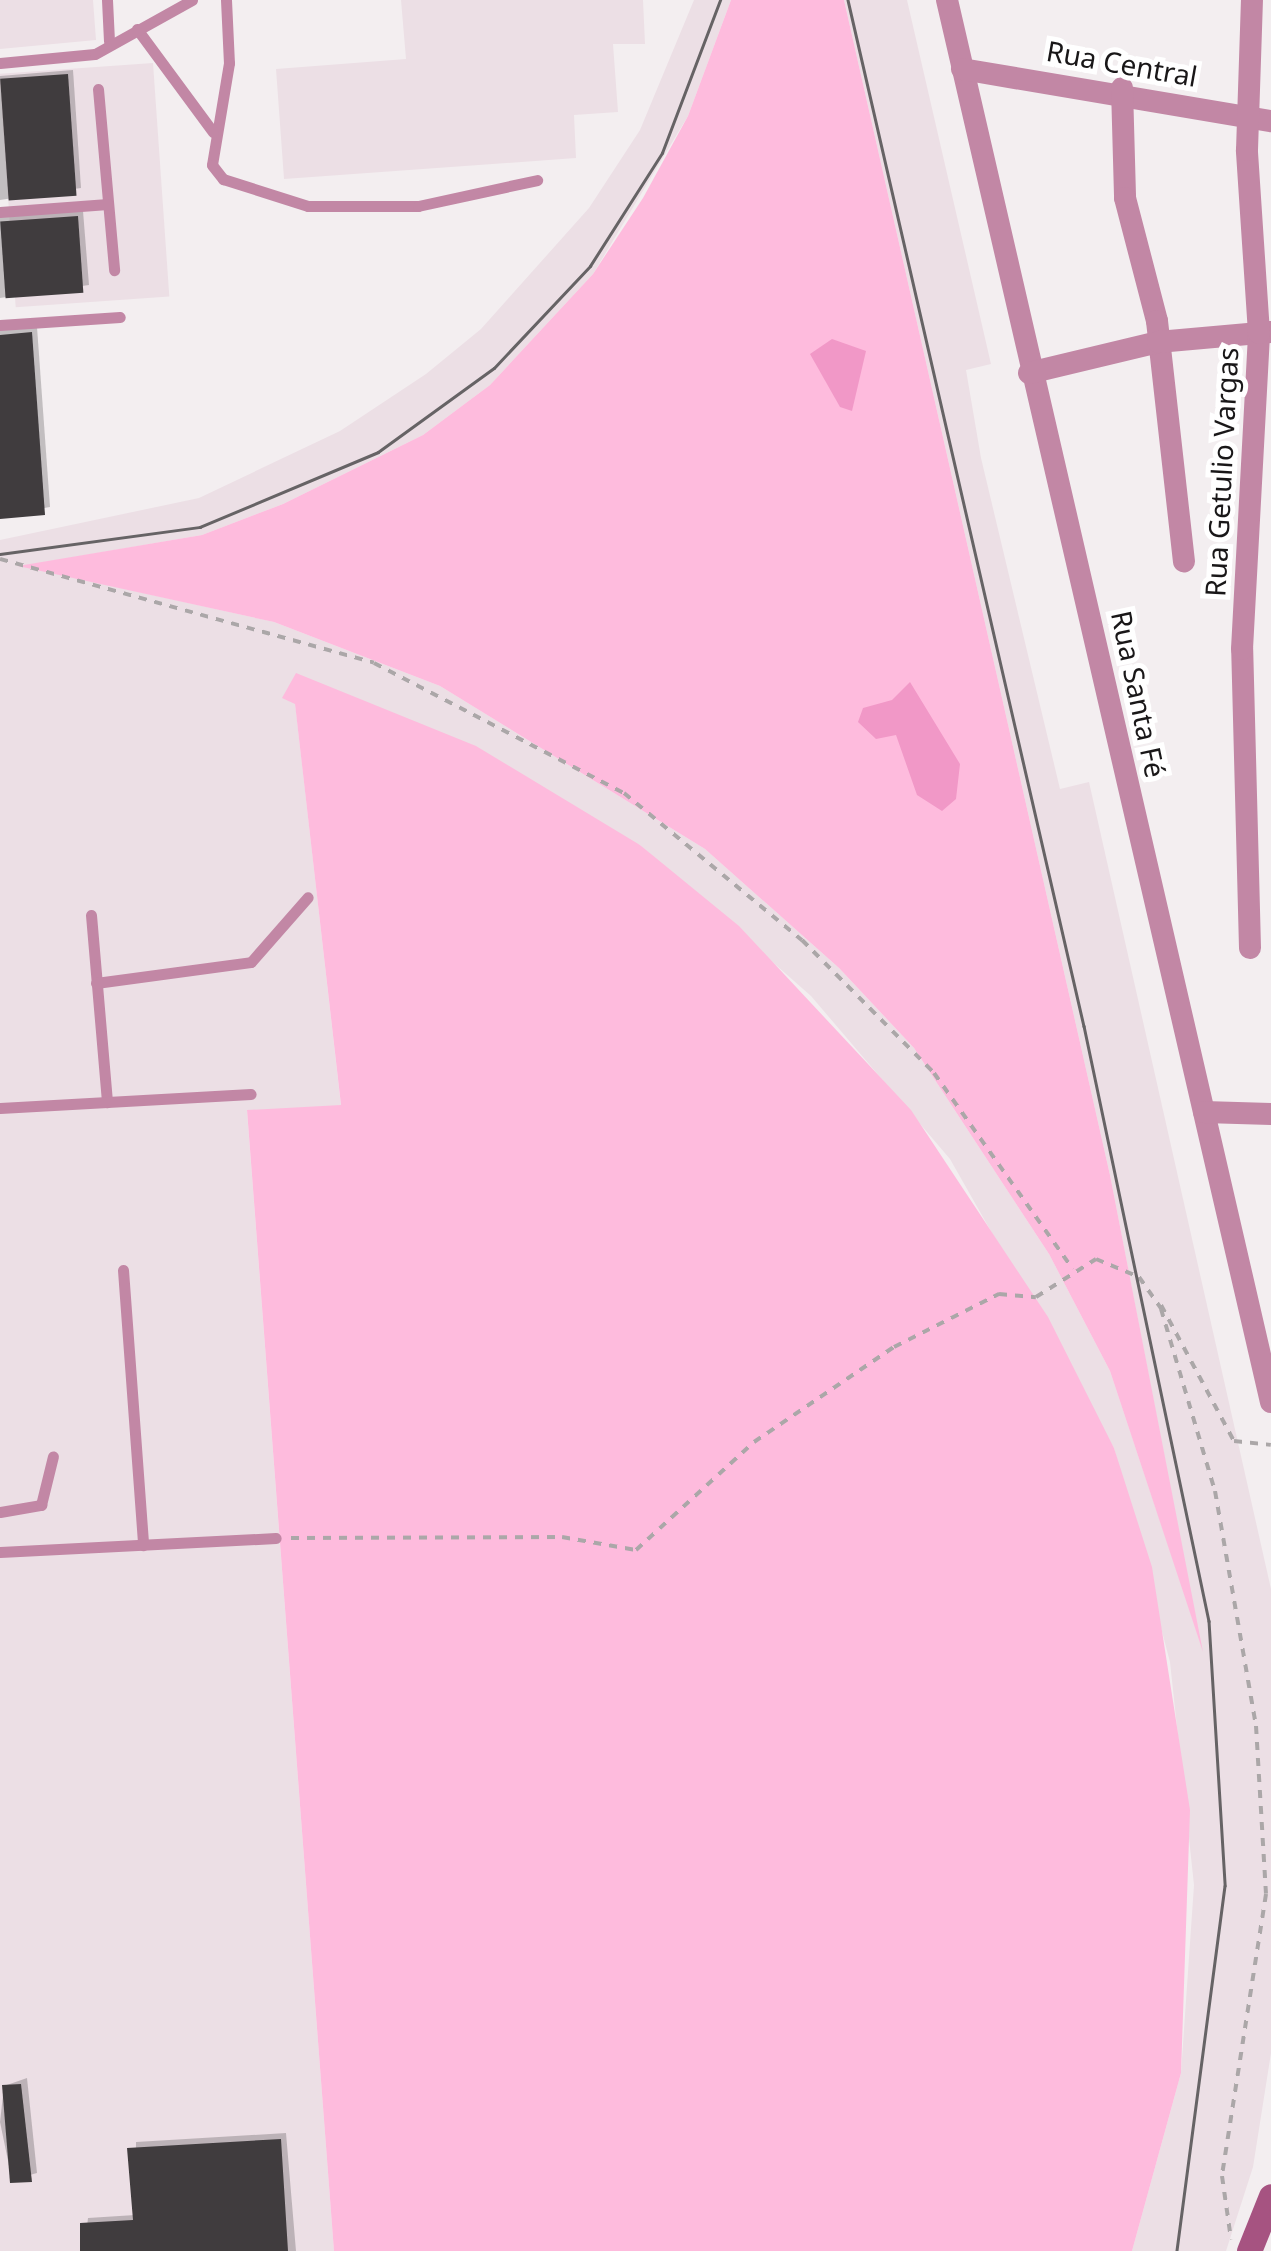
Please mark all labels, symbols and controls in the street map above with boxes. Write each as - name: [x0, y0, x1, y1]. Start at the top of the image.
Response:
- street label: Rua Central: [1044, 33, 1200, 93]
- street label: Rua Getulio Vargas: [1198, 347, 1244, 597]
- street label: Rua Santa Fé: [1105, 608, 1173, 780]

